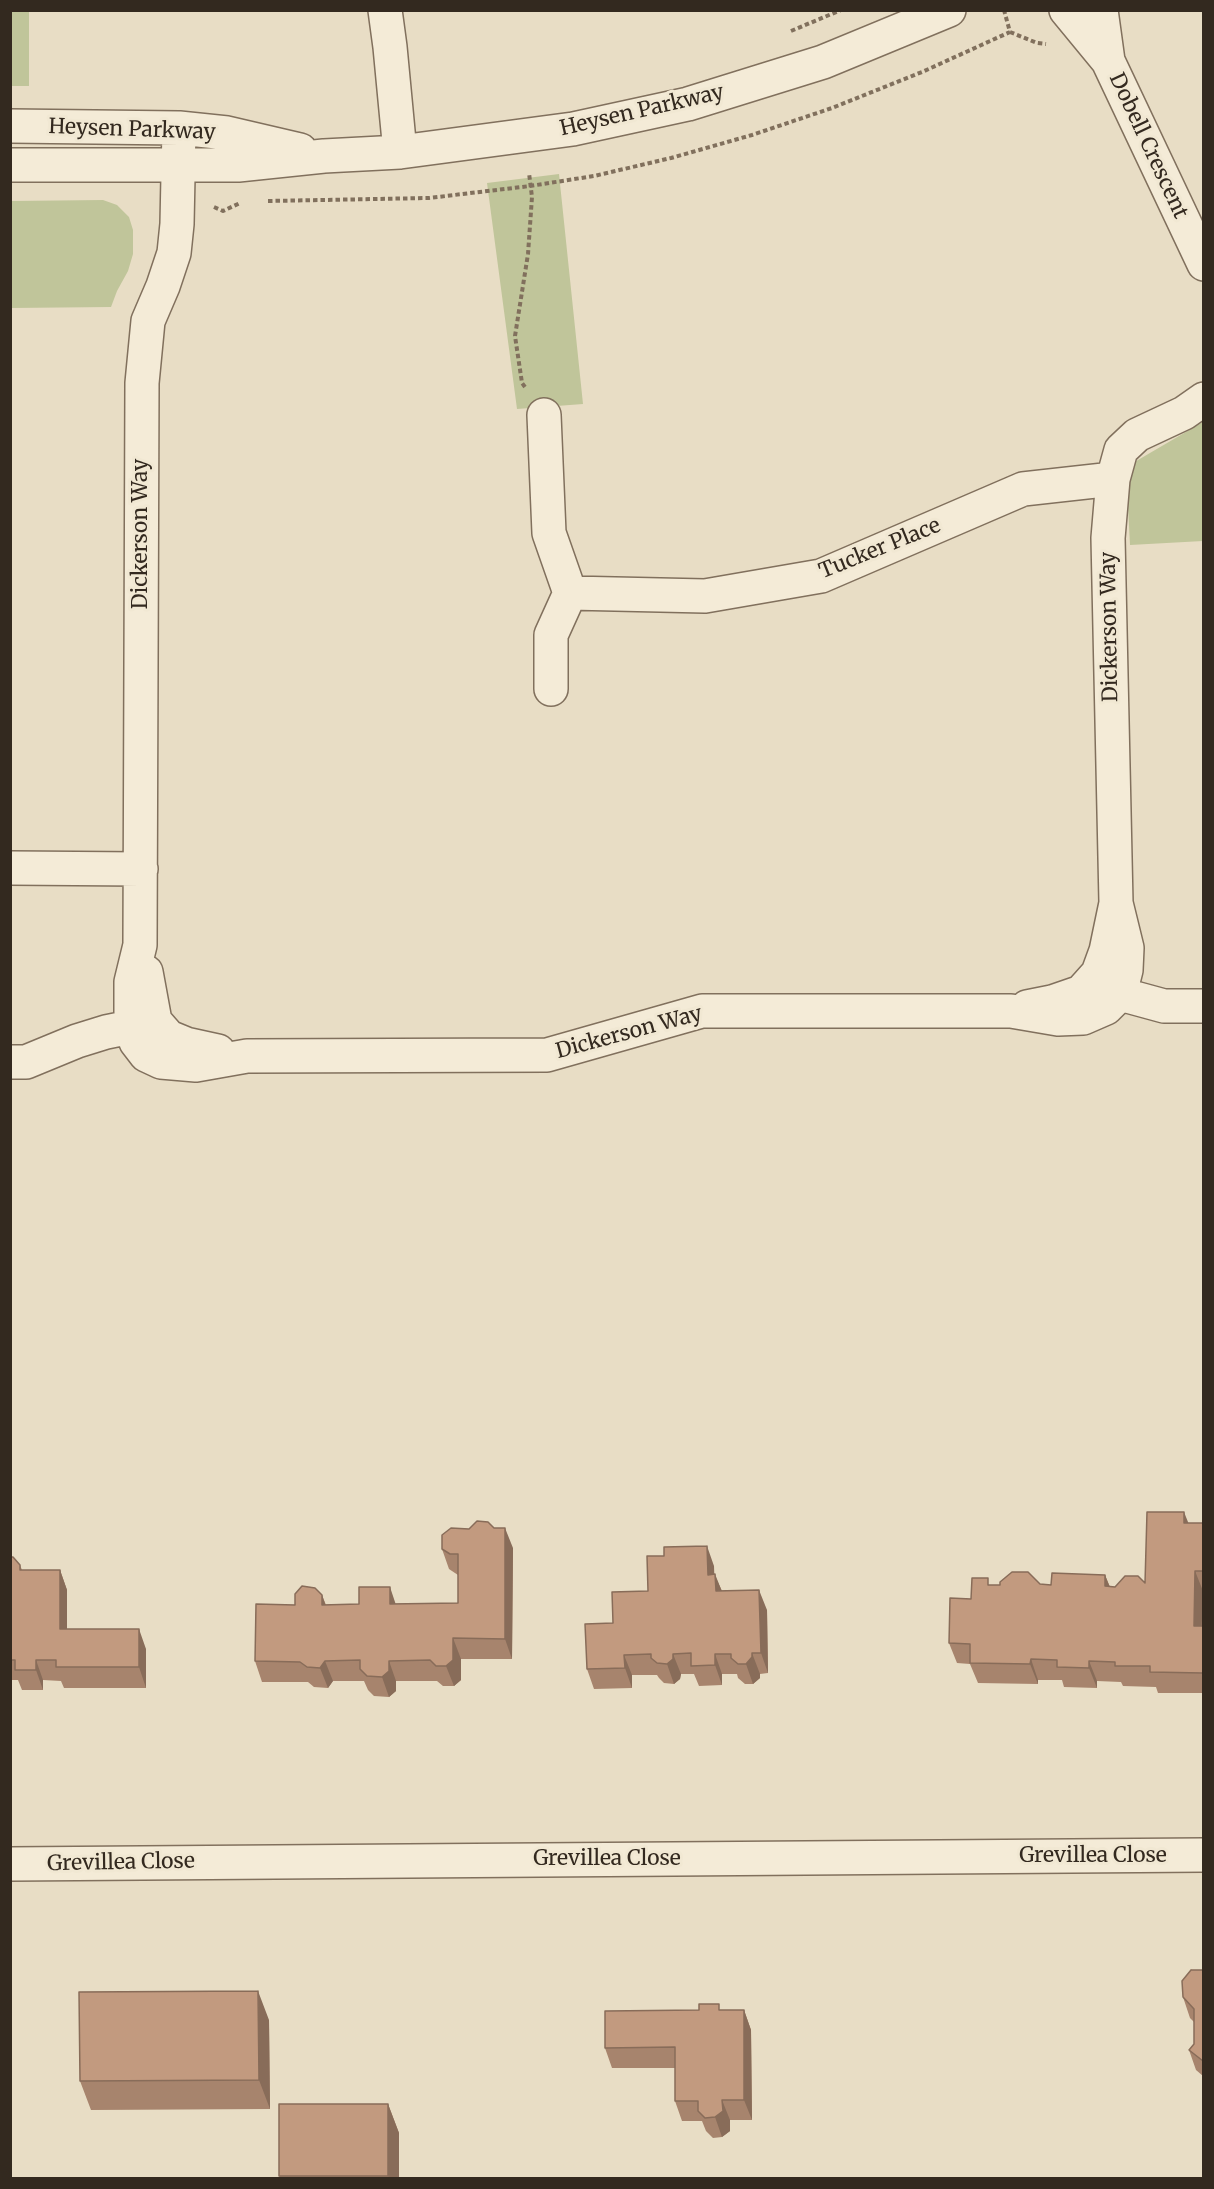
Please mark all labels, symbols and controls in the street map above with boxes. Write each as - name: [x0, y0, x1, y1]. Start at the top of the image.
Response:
- street label: Dobell Crescent: [1103, 69, 1193, 223]
- street label: Heysen Parkway: [558, 80, 726, 142]
- street label: Heysen Parkway: [48, 114, 216, 146]
- street label: Dickerson Way: [128, 459, 154, 609]
- street label: Tucker Place: [816, 513, 944, 585]
- street label: Dickerson Way: [1096, 552, 1124, 702]
- street label: Dickerson Way: [553, 1001, 705, 1065]
- street label: Grevillea Close: [1019, 1843, 1167, 1869]
- street label: Grevillea Close: [533, 1846, 681, 1872]
- street label: Grevillea Close: [47, 1849, 195, 1877]

